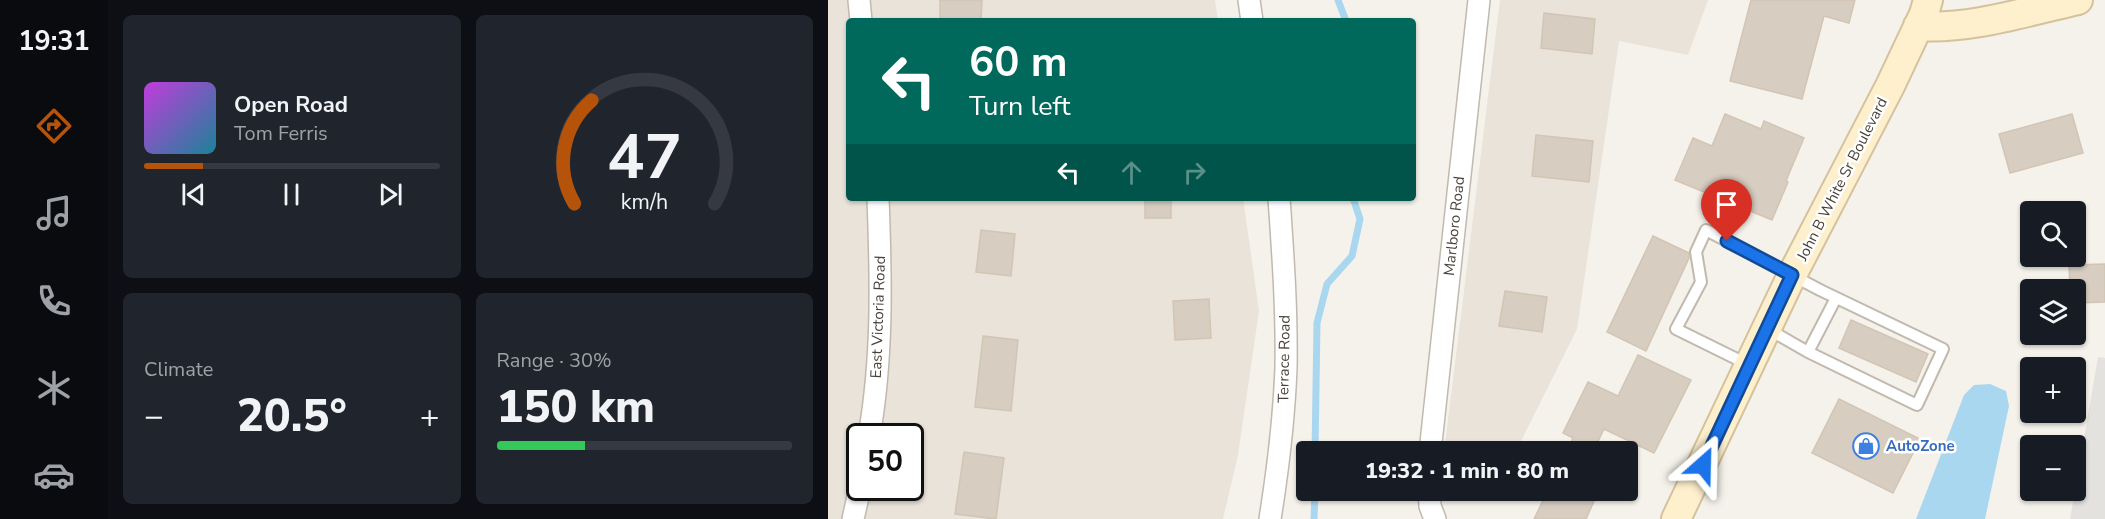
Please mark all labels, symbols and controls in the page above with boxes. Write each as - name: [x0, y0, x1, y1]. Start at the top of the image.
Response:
- text: 19:31: [18, 23, 90, 60]
- text: 60 m: [969, 34, 1068, 91]
- icon: left: [870, 42, 948, 120]
- text: Turn left: [969, 88, 1070, 125]
- text: Open Road: [234, 90, 348, 120]
- street label: John B White Sr Boulevard: [1792, 94, 1892, 265]
- icon: directions: [33, 105, 75, 147]
- text: 47: [607, 115, 682, 200]
- text: Tom Ferris: [234, 120, 328, 147]
- icon: left: [1052, 156, 1085, 189]
- icon: ahead: [1115, 156, 1148, 189]
- icon: right: [1178, 156, 1211, 189]
- street label: Marlboro Road: [1439, 175, 1469, 277]
- icon: previous: [177, 178, 210, 211]
- icon: pause: [275, 178, 308, 211]
- icon: next: [374, 178, 407, 211]
- pin: [1701, 179, 1752, 241]
- text: km/h: [621, 187, 668, 217]
- icon: arrive: [1710, 188, 1743, 221]
- icon: music: [33, 192, 75, 234]
- map controls: [2020, 201, 2086, 501]
- button: search: [2020, 201, 2086, 267]
- street label: East Victoria Road: [866, 255, 890, 379]
- button: layers: [2020, 279, 2086, 345]
- icon: phone: [33, 280, 75, 322]
- street label: Terrace Road: [1273, 315, 1295, 403]
- text: Range · 30%: [497, 347, 612, 374]
- text: Climate: [144, 356, 213, 383]
- button: +: [2020, 357, 2086, 423]
- icon: climate: [33, 367, 75, 409]
- text: 150 km: [497, 377, 655, 438]
- text: 20.5°: [237, 386, 347, 447]
- text: −: [144, 394, 164, 439]
- text: +: [420, 394, 439, 439]
- speed limit sign: 50: [846, 423, 924, 501]
- shop icon: AutoZone: [1851, 431, 1881, 461]
- position arrow: [1671, 433, 1735, 497]
- button: −: [2020, 435, 2086, 501]
- place label: AutoZone: [1886, 436, 1955, 456]
- icon: car: [33, 454, 75, 496]
- text: 19:32 · 1 min · 80 m: [1365, 456, 1569, 486]

